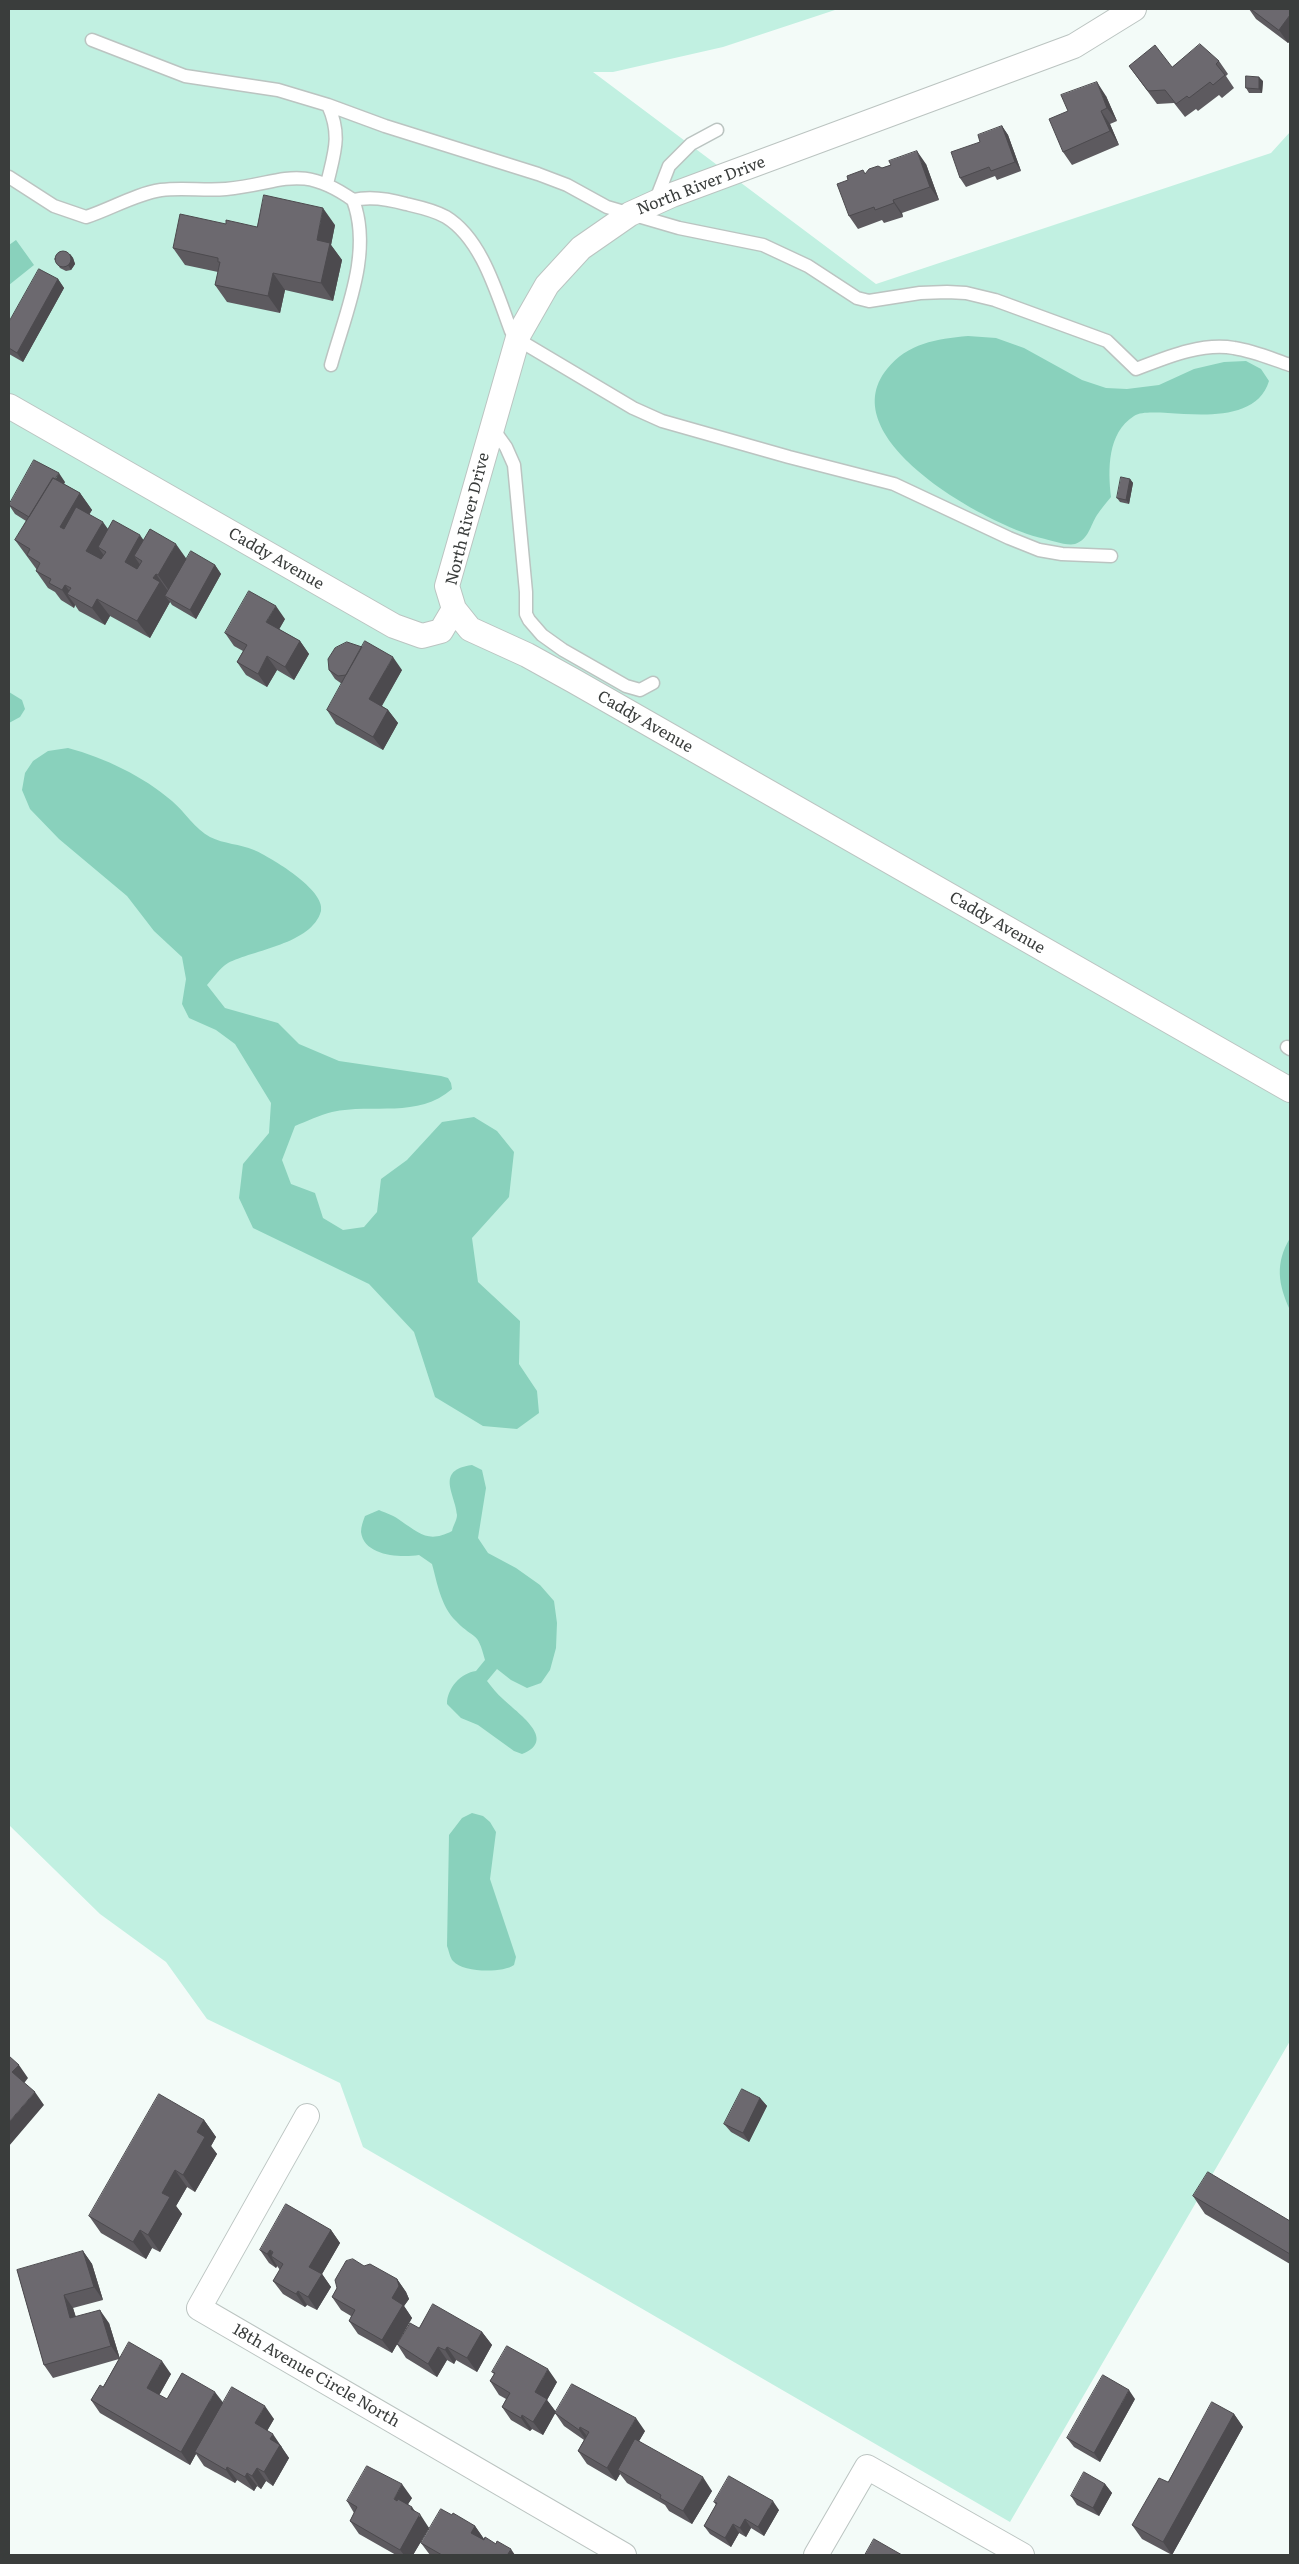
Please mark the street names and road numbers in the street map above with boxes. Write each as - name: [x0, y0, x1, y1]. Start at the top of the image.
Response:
- street label: North River Drive: [634, 153, 768, 219]
- street label: North River Drive: [442, 451, 494, 587]
- street label: Caddy Avenue: [225, 524, 327, 594]
- street label: Caddy Avenue: [594, 687, 696, 757]
- street label: Caddy Avenue: [946, 888, 1048, 958]
- street label: 18th Avenue Circle North: [229, 2320, 403, 2432]

